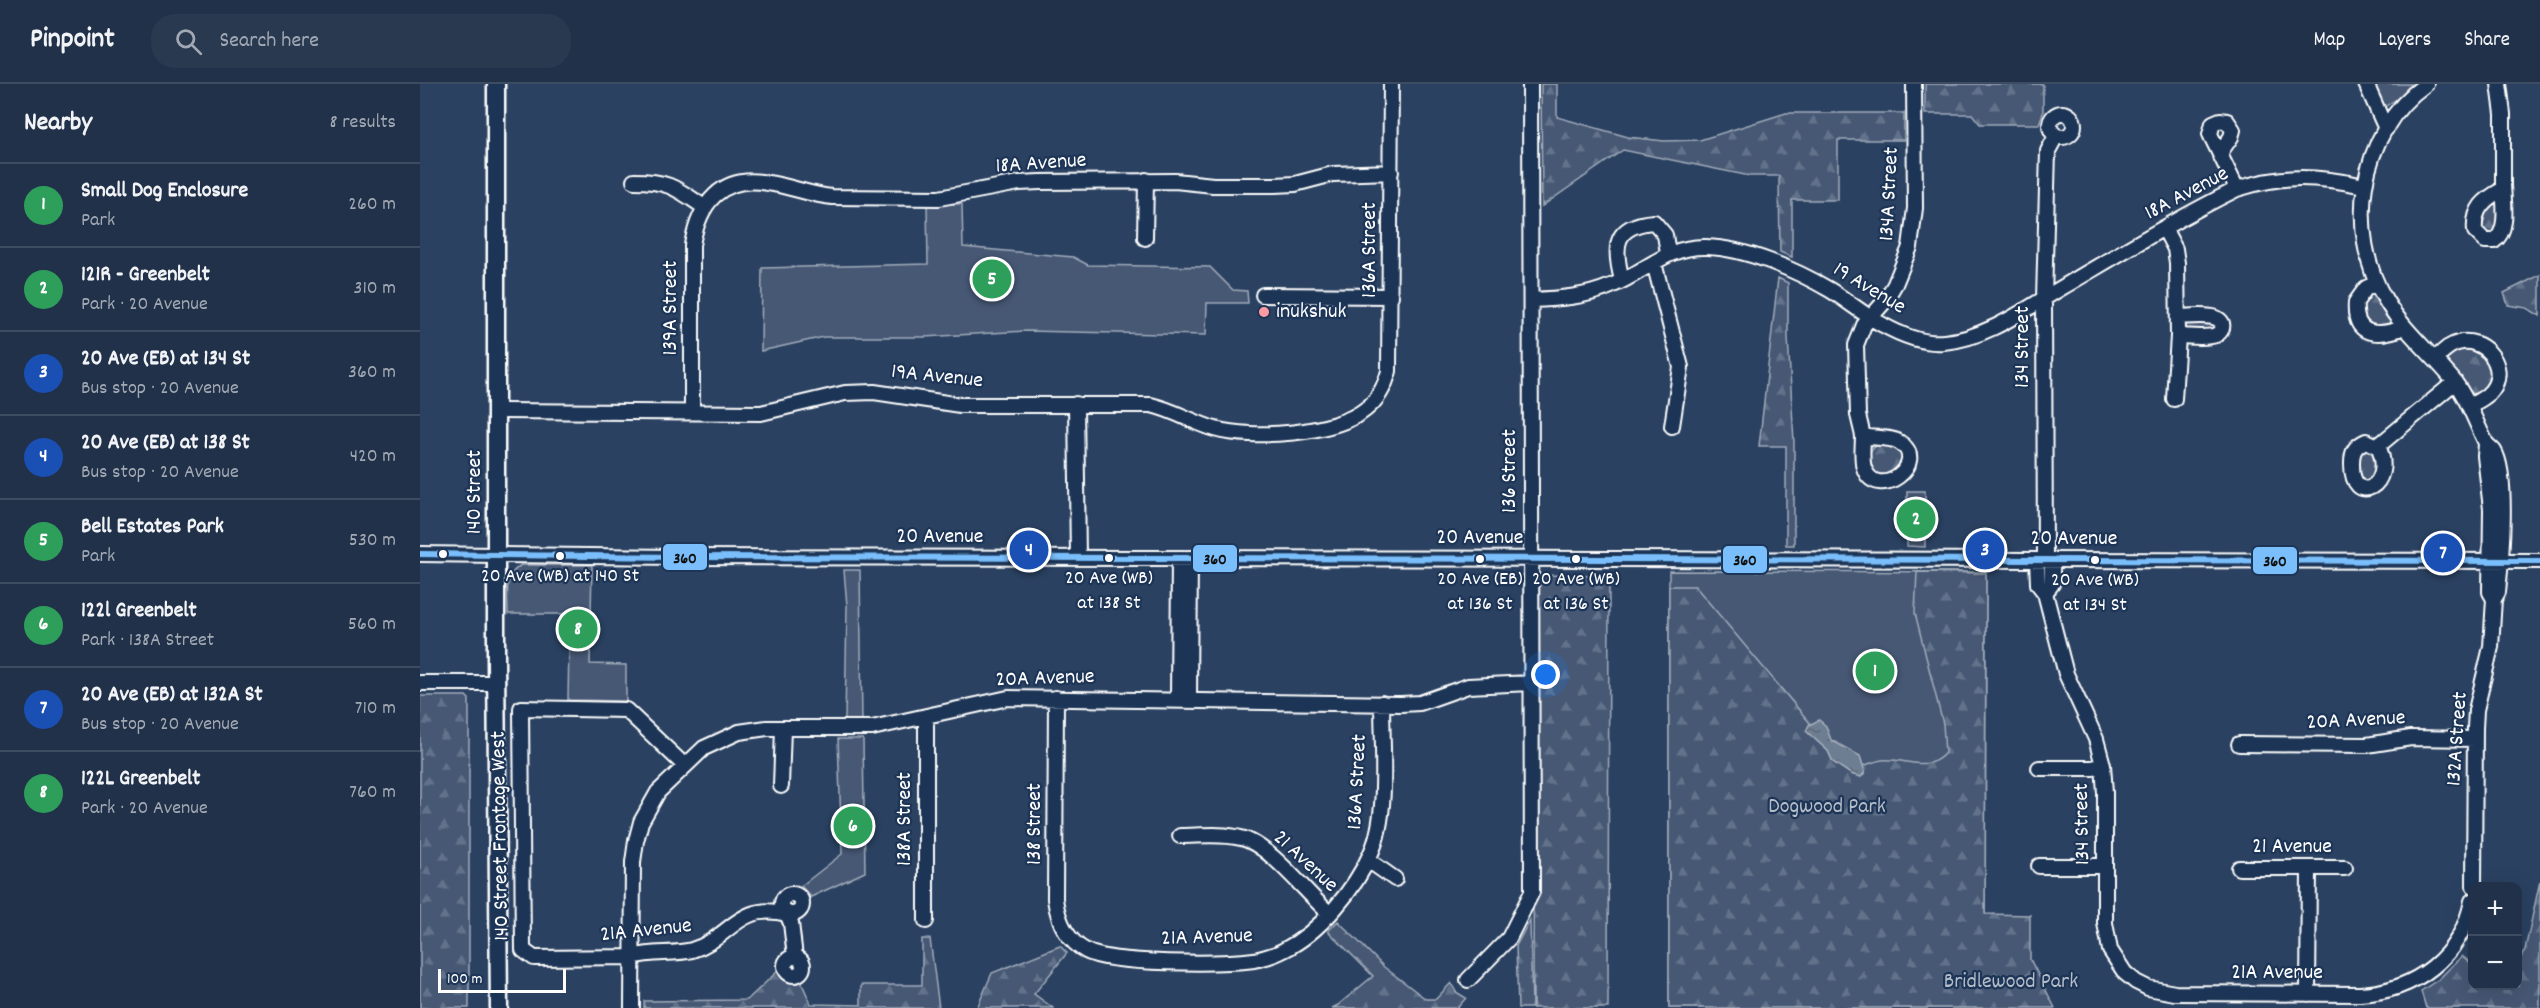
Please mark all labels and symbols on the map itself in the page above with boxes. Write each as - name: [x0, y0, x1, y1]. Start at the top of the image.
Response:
- street label: 18A Avenue: [995, 145, 1087, 183]
- street label: 134A Street: [1872, 146, 1908, 242]
- street label: 18A Avenue: [2140, 159, 2234, 229]
- street label: 136A Street: [1355, 202, 1386, 298]
- street label: 19 Avenue: [1827, 255, 1911, 323]
- pin: 5: [972, 256, 1012, 302]
- street label: 139A Street: [656, 260, 687, 356]
- place label: inukshuk: [1276, 297, 1347, 328]
- marker: inukshuk: [1257, 305, 1271, 319]
- street label: 134 Street: [2008, 306, 2039, 388]
- street label: 19A Avenue: [890, 357, 984, 397]
- street label: 136 Street: [1495, 429, 1526, 513]
- street label: 140 Street: [460, 450, 491, 534]
- pin: 2: [1896, 496, 1936, 542]
- street label: 20 Avenue: [897, 522, 983, 553]
- street label: 20 Avenue: [1437, 523, 1523, 554]
- street label: 20 Avenue: [2031, 524, 2117, 555]
- pin: 4: [1010, 528, 1048, 572]
- pin: 3: [1966, 528, 2004, 572]
- pin: 7: [2424, 530, 2462, 576]
- line badge: 360: [662, 543, 708, 571]
- line badge: 360: [1192, 544, 1238, 573]
- line badge: 360: [1722, 545, 1768, 574]
- line badge: 360: [2252, 546, 2298, 575]
- unlabelled marker: [437, 548, 449, 560]
- text: 360: [673, 548, 697, 571]
- text: 360: [1203, 549, 1227, 572]
- marker: 20 Ave (WB) at 140 St: [554, 550, 566, 562]
- text: 360: [1733, 550, 1757, 573]
- text: 360: [2263, 551, 2287, 574]
- marker: 20 Ave (WB) at 138 St: [1103, 552, 1115, 564]
- marker: 20 Ave (EB) at 136 St: [1474, 553, 1486, 565]
- marker: 20 Ave (WB) at 136 St: [1570, 553, 1582, 565]
- marker: 20 Ave (WB) at 134 St: [2089, 554, 2101, 566]
- place label: 20 Ave (WB) at 140 St: [481, 563, 639, 591]
- place label: 20 Ave (WB) at 138 St: [1065, 565, 1153, 618]
- place label: 20 Ave (EB) at 136 St: [1437, 566, 1523, 619]
- place label: 20 Ave (WB) at 136 St: [1532, 566, 1620, 619]
- place label: 20 Ave (WB) at 134 St: [2051, 567, 2139, 620]
- pin: 8: [558, 606, 598, 652]
- pin: 1: [1856, 648, 1894, 694]
- your location: [1531, 660, 1560, 689]
- street label: 20A Avenue: [995, 662, 1095, 696]
- street label: 132A Street: [2439, 691, 2477, 787]
- street label: 20A Avenue: [2306, 703, 2406, 739]
- street label: 140 Street Frontage West: [484, 731, 518, 941]
- street label: 136A Street: [1340, 733, 1376, 831]
- street label: 138A Street: [890, 772, 921, 866]
- street label: 138 Street: [1020, 783, 1051, 865]
- street label: 134 Street: [2067, 783, 2099, 865]
- park label: Dogwood Park: [1768, 792, 1886, 823]
- pin: 6: [834, 804, 872, 848]
- street label: 21 Avenue: [1265, 823, 1345, 901]
- street label: 21 Avenue: [2252, 832, 2332, 863]
- street label: 21A Avenue: [599, 911, 693, 951]
- street label: 21A Avenue: [1161, 921, 1253, 955]
- street label: 21A Avenue: [2231, 958, 2323, 989]
- scale bar: [438, 966, 566, 994]
- park label: Bridlewood Park: [1944, 967, 2078, 998]

